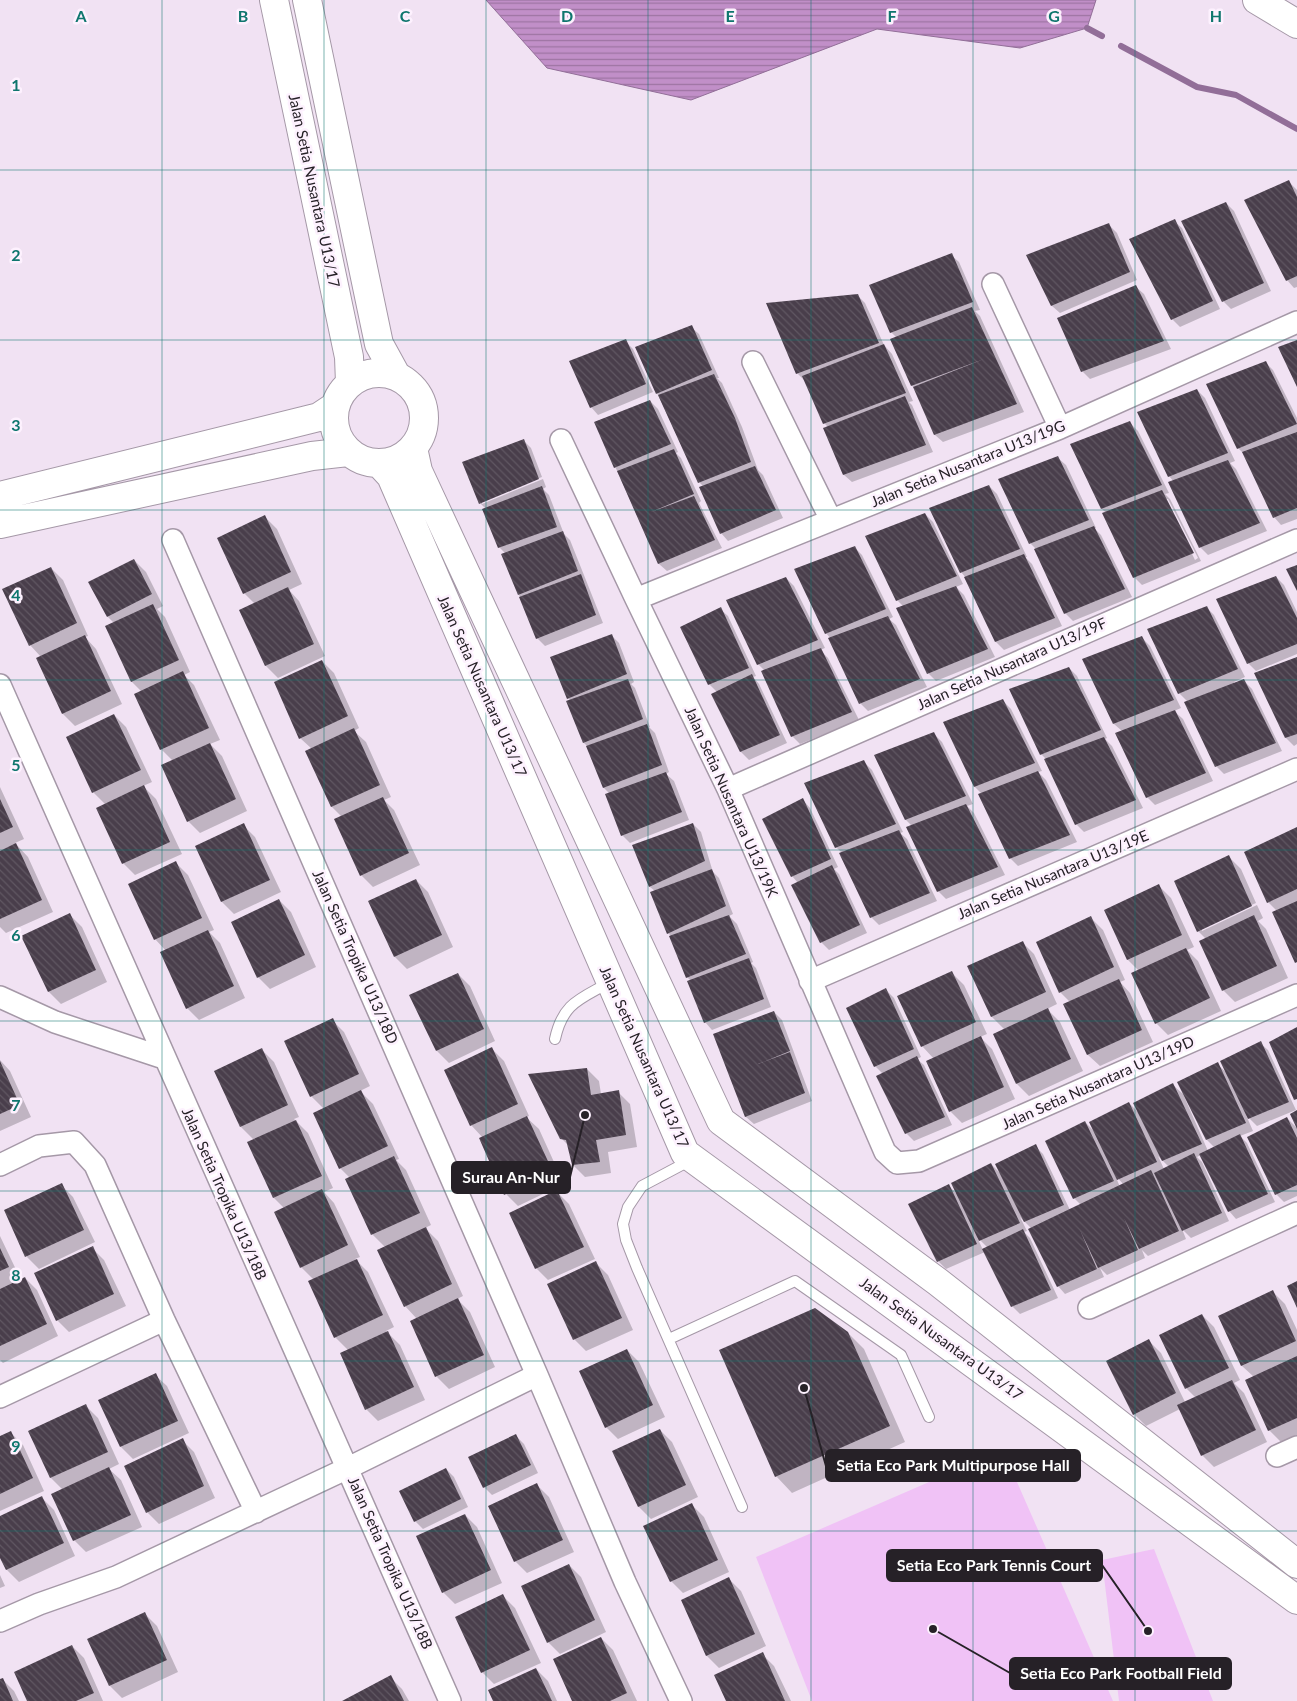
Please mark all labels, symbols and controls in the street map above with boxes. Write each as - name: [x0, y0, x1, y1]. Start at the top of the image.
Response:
- text: A: [74, 6, 87, 25]
- text: B: [238, 6, 248, 25]
- text: C: [400, 6, 411, 25]
- text: D: [561, 6, 573, 25]
- text: E: [725, 6, 735, 25]
- text: F: [887, 6, 897, 25]
- text: G: [1048, 6, 1060, 25]
- text: H: [1210, 6, 1222, 25]
- text: 1: [11, 75, 21, 94]
- street label: Jalan Setia Nusantara U13/17: [286, 92, 344, 289]
- text: 2: [11, 245, 21, 264]
- text: 3: [11, 415, 21, 434]
- street label: Jalan Setia Nusantara U13/19G: [868, 416, 1068, 510]
- text: 4: [11, 585, 21, 604]
- street label: Jalan Setia Nusantara U13/17: [435, 592, 531, 780]
- street label: Jalan Setia Nusantara U13/19F: [914, 613, 1109, 713]
- street label: Jalan Setia Nusantara U13/19K: [682, 703, 782, 900]
- text: 5: [11, 755, 21, 774]
- street label: Jalan Setia Nusantara U13/19E: [954, 826, 1151, 923]
- street label: Jalan Setia Tropika U13/18D: [309, 867, 402, 1046]
- text: 6: [11, 925, 21, 944]
- street label: Jalan Setia Nusantara U13/17: [597, 963, 693, 1151]
- street label: Jalan Setia Nusantara U13/19D: [999, 1031, 1197, 1133]
- text: 7: [11, 1095, 21, 1114]
- street label: Jalan Setia Tropika U13/18B: [179, 1105, 271, 1283]
- callout: Surau An-Nur: [452, 1162, 570, 1193]
- text: Surau An-Nur: [462, 1167, 560, 1186]
- text: 8: [11, 1265, 21, 1284]
- street label: Jalan Setia Nusantara U13/17: [857, 1273, 1027, 1404]
- text: 9: [11, 1436, 21, 1455]
- callout: Setia Eco Park Multipurpose Hall: [826, 1450, 1080, 1481]
- text: Setia Eco Park Multipurpose Hall: [836, 1455, 1070, 1474]
- street label: Jalan Setia Tropika U13/18B: [345, 1474, 437, 1652]
- callout: Setia Eco Park Tennis Court: [887, 1550, 1102, 1581]
- text: Setia Eco Park Tennis Court: [897, 1555, 1091, 1574]
- callout: Setia Eco Park Football Field: [1010, 1658, 1231, 1689]
- text: Setia Eco Park Football Field: [1020, 1663, 1222, 1682]

